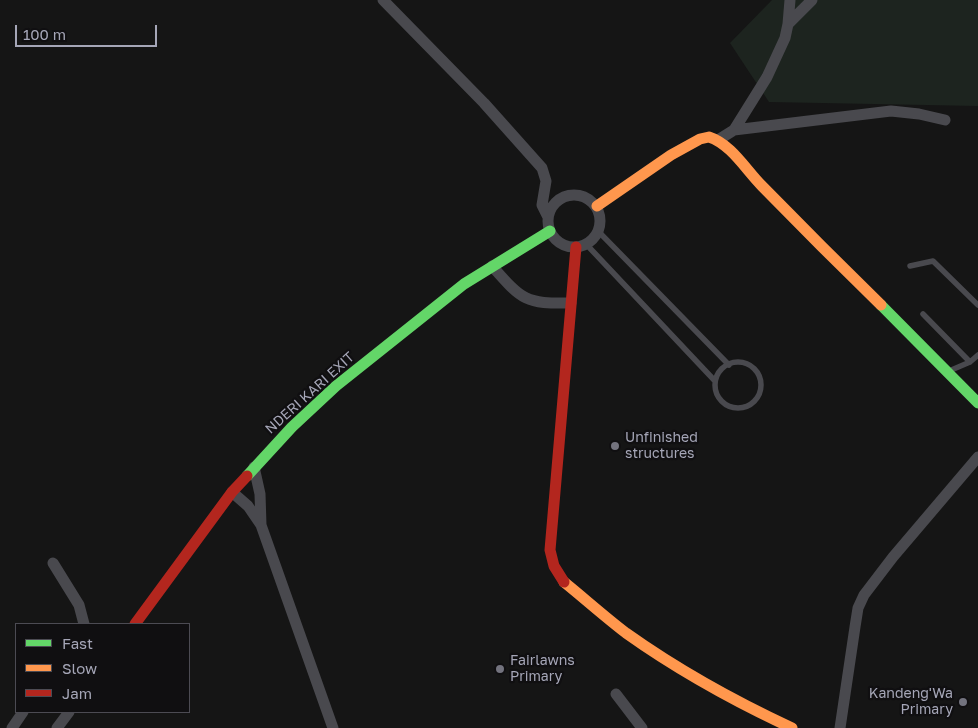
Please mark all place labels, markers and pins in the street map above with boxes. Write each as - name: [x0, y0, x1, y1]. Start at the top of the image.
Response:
- place label: Unfinished structures: [625, 430, 698, 462]
- marker: Unfinished structures: [609, 440, 621, 452]
- place label: Fairlawns Primary: [510, 653, 575, 686]
- marker: Fairlawns Primary: [494, 663, 506, 675]
- place label: Kandeng'Wa Primary: [869, 686, 953, 719]
- marker: Kandeng'Wa Primary: [957, 696, 969, 708]

